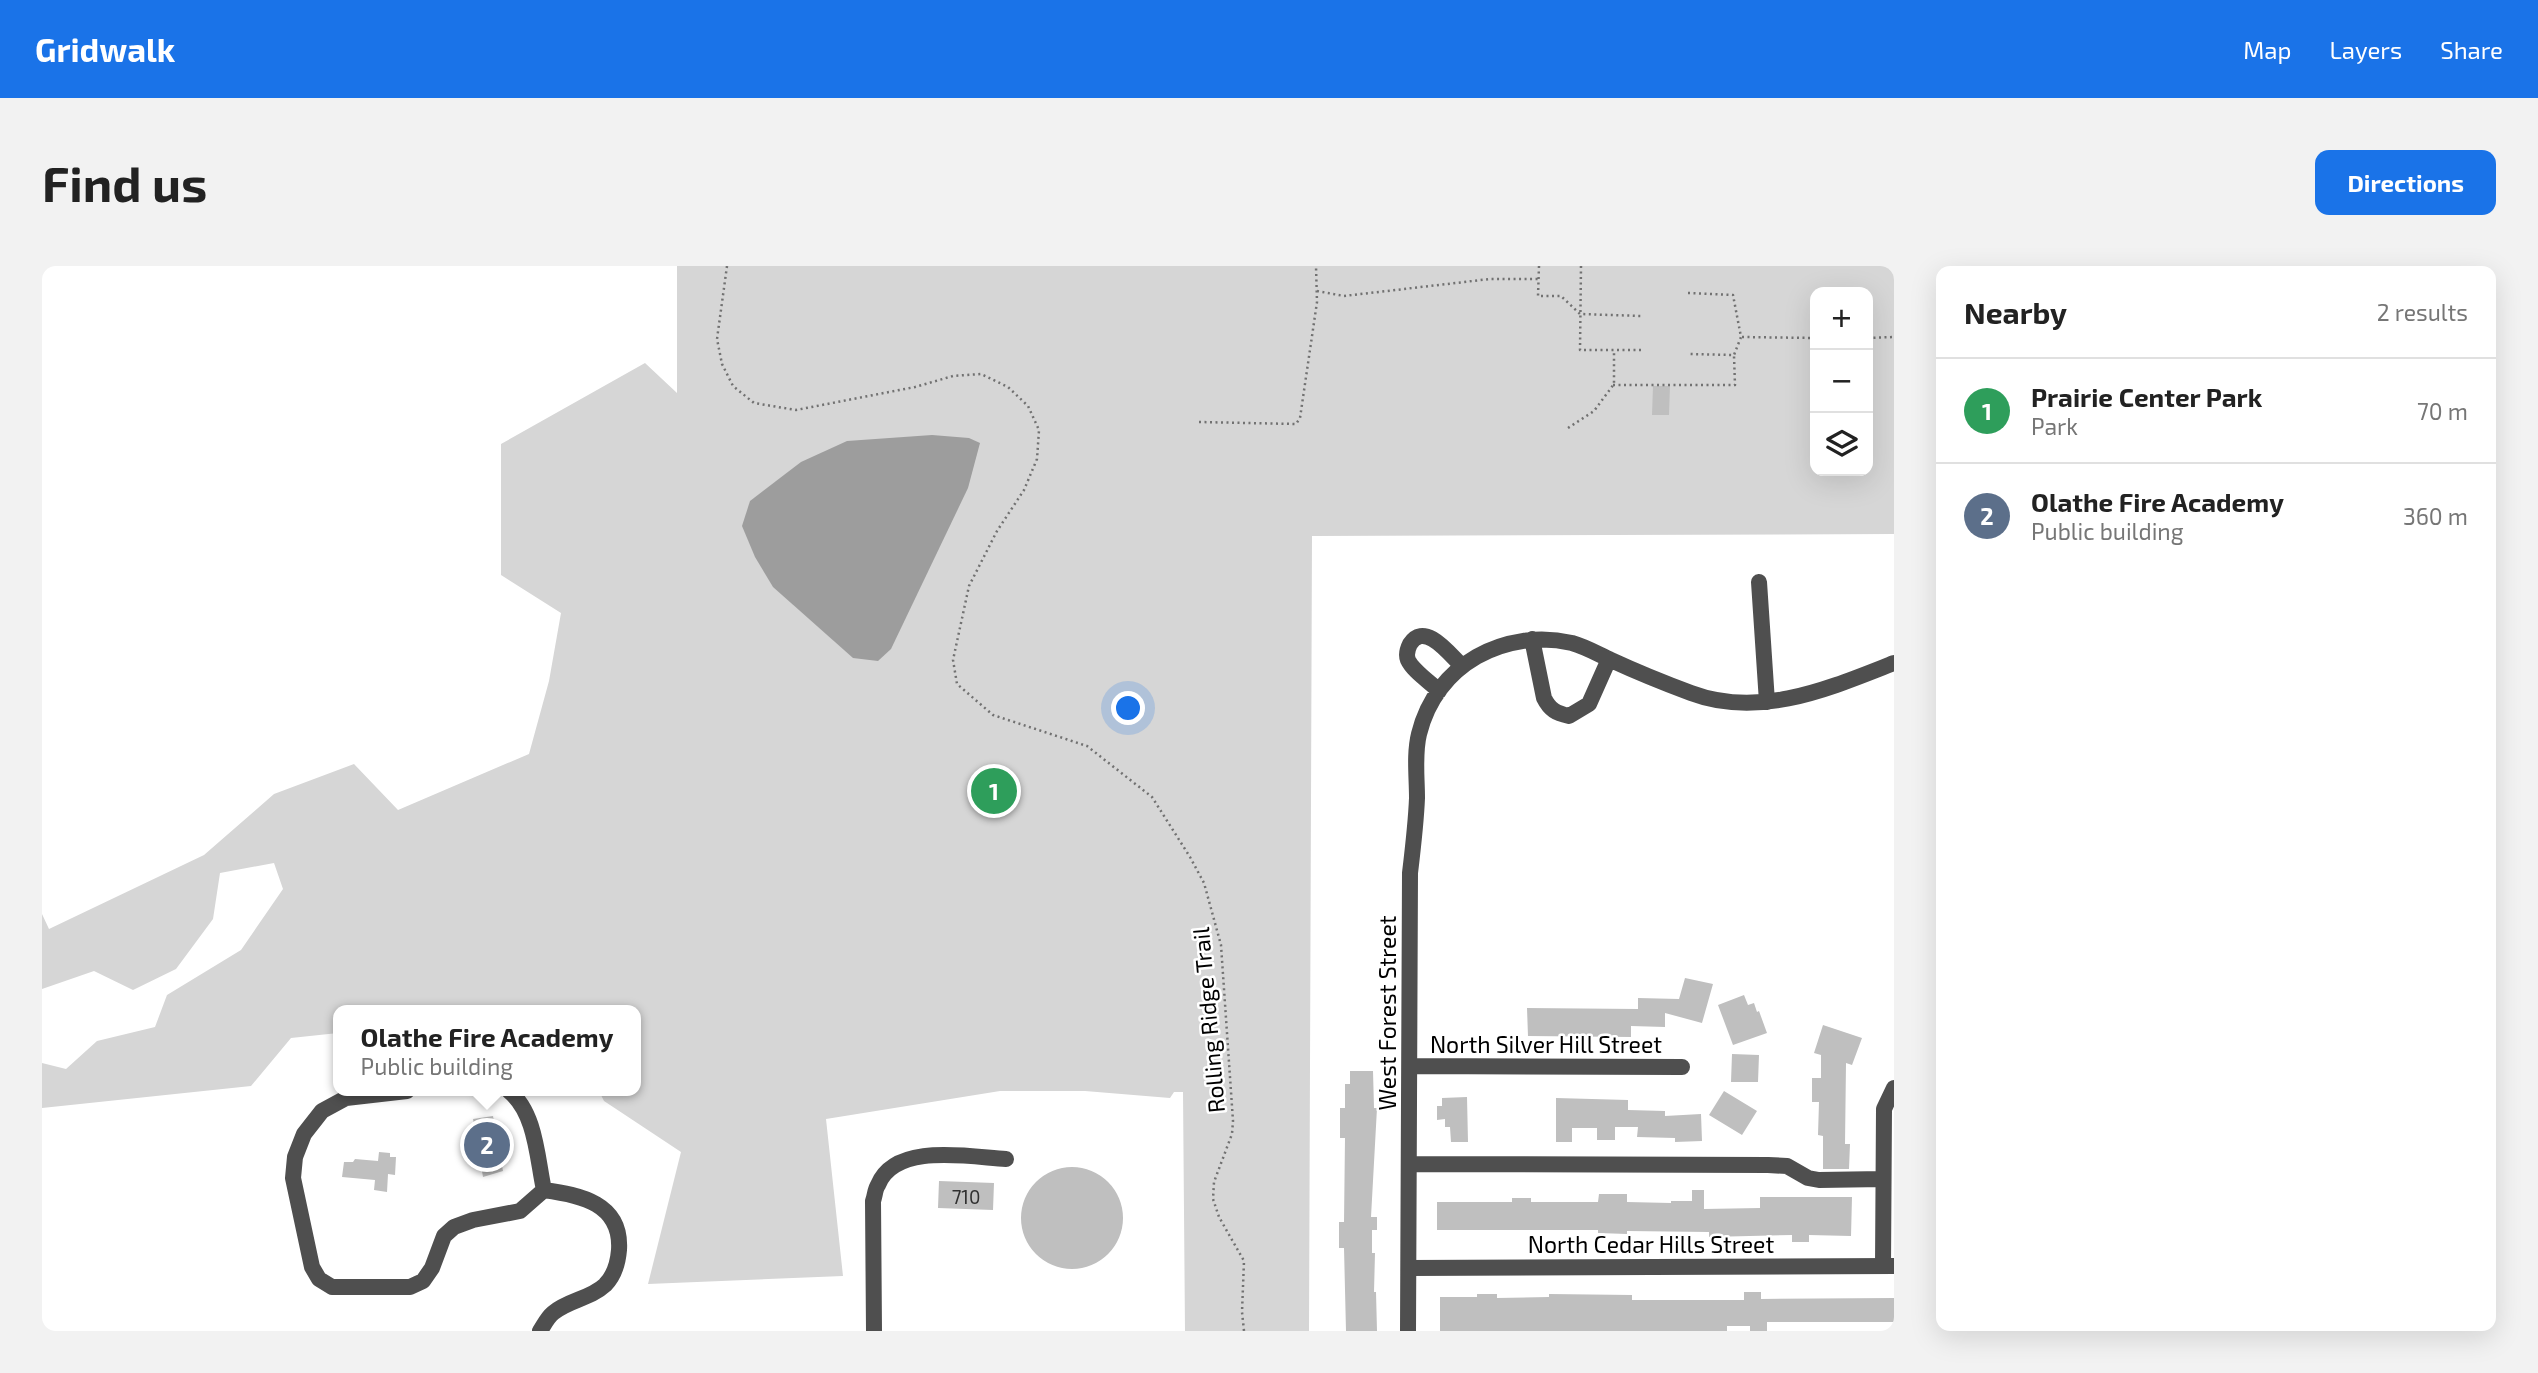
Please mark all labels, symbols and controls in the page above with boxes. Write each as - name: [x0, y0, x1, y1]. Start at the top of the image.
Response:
- text: Gridwalk: [35, 29, 175, 69]
- text: Map: [2243, 35, 2291, 64]
- text: Layers: [2329, 35, 2402, 64]
- text: Share: [2440, 35, 2503, 64]
- button: Directions: [2315, 150, 2496, 215]
- text: Find us: [42, 153, 207, 212]
- map controls: [1810, 287, 1873, 476]
- button: +: [1810, 287, 1873, 350]
- text: Nearby: [1964, 294, 2067, 330]
- text: 2 results: [2377, 298, 2468, 326]
- button: −: [1810, 350, 1873, 413]
- text: Prairie Center Park: [2031, 381, 2262, 412]
- text: 1: [1982, 397, 1992, 425]
- text: 70 m: [2417, 397, 2468, 425]
- text: Park: [2031, 412, 2078, 440]
- button: layers: [1810, 413, 1873, 476]
- text: Olathe Fire Academy: [2031, 486, 2284, 517]
- text: 2: [1980, 502, 1994, 530]
- text: 360 m: [2403, 502, 2468, 530]
- text: Public building: [2031, 517, 2184, 545]
- your location: [1111, 691, 1145, 725]
- pin: 1: [971, 765, 1017, 817]
- street label: West Forest Street: [1373, 915, 1401, 1111]
- street label: Rolling Ridge Trail: [1186, 926, 1230, 1114]
- popup: [333, 1005, 641, 1096]
- text: Olathe Fire Academy: [361, 1021, 613, 1052]
- street label: North Silver Hill Street: [1430, 1030, 1662, 1058]
- text: Public building: [361, 1052, 513, 1080]
- pin: 2: [464, 1119, 510, 1171]
- house number: 710: [952, 1185, 980, 1208]
- street label: North Cedar Hills Street: [1528, 1230, 1774, 1258]

